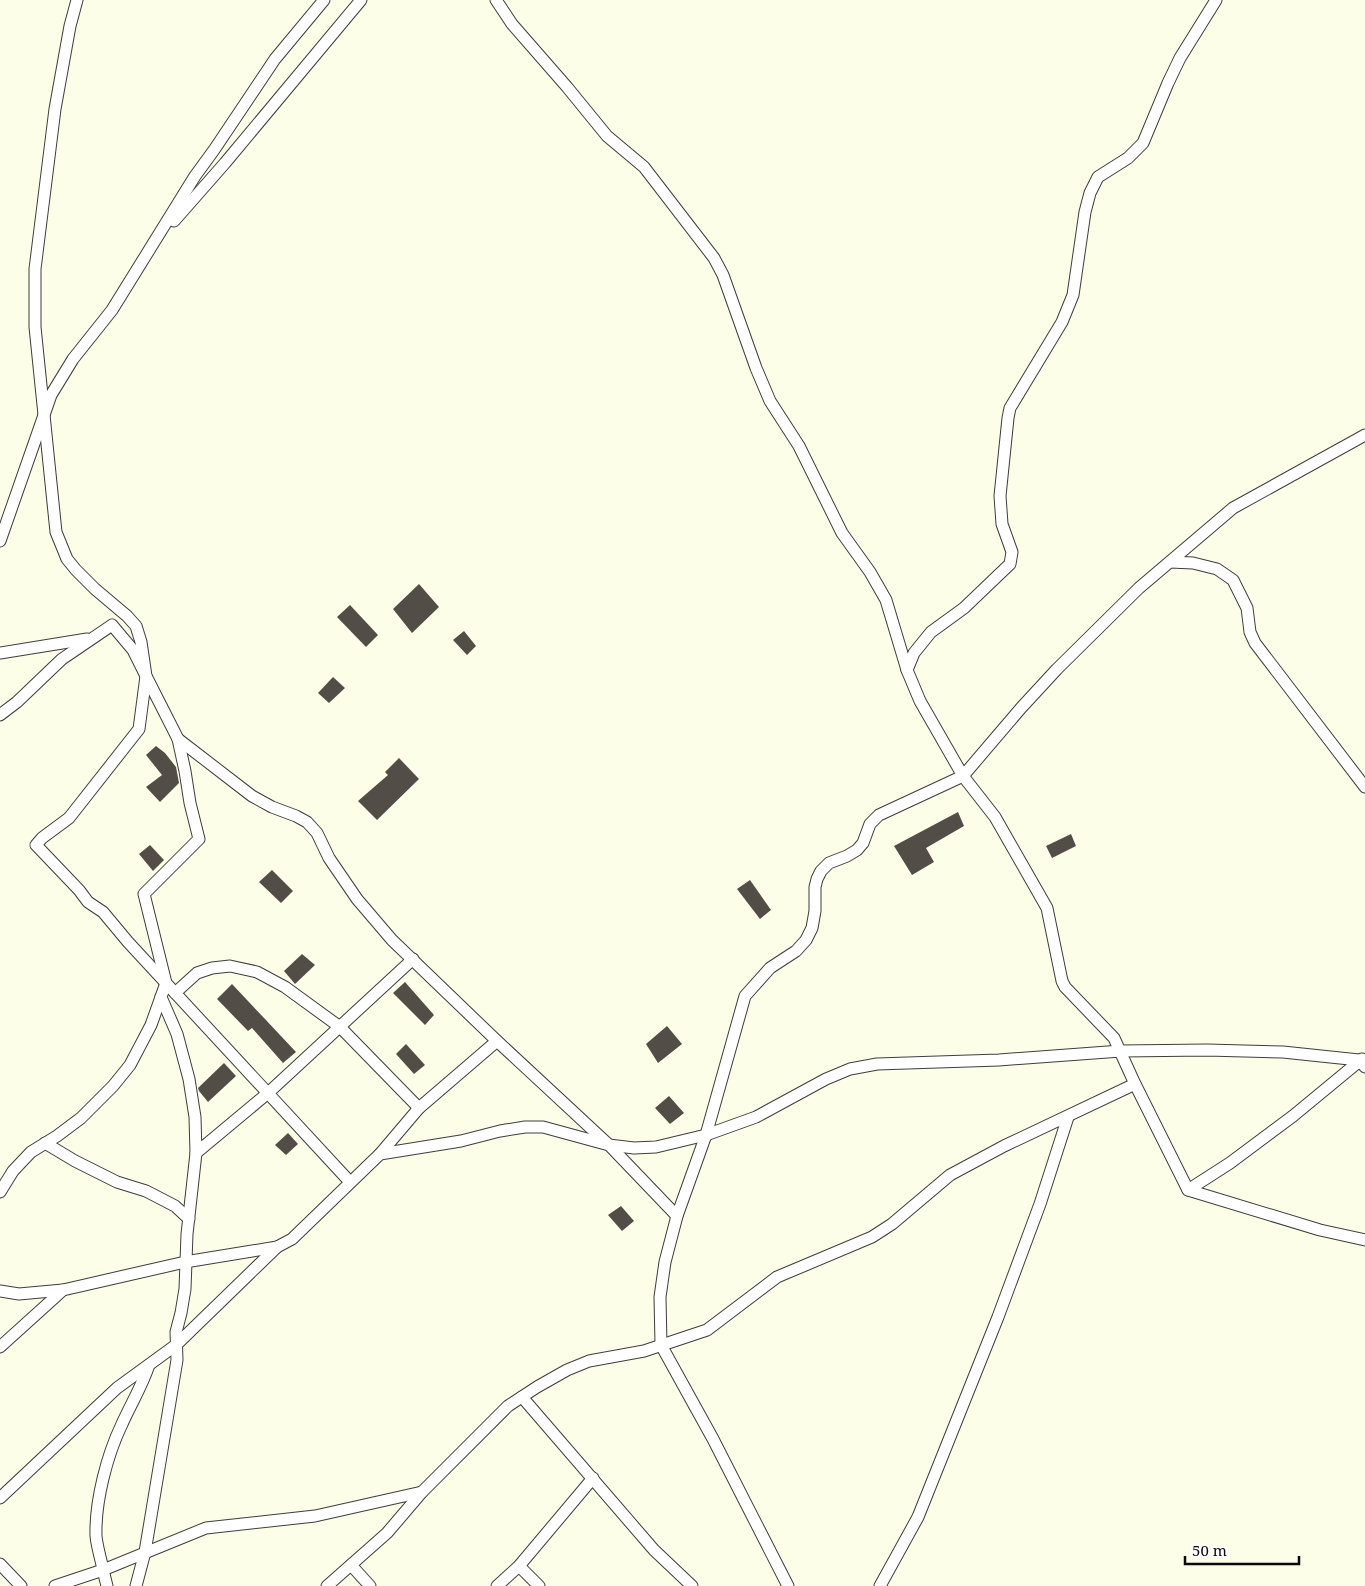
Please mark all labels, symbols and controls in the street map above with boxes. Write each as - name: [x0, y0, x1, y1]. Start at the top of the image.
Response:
- scale bar: [1185, 1534, 1299, 1566]
- text: 50 m: [1192, 1540, 1227, 1560]

